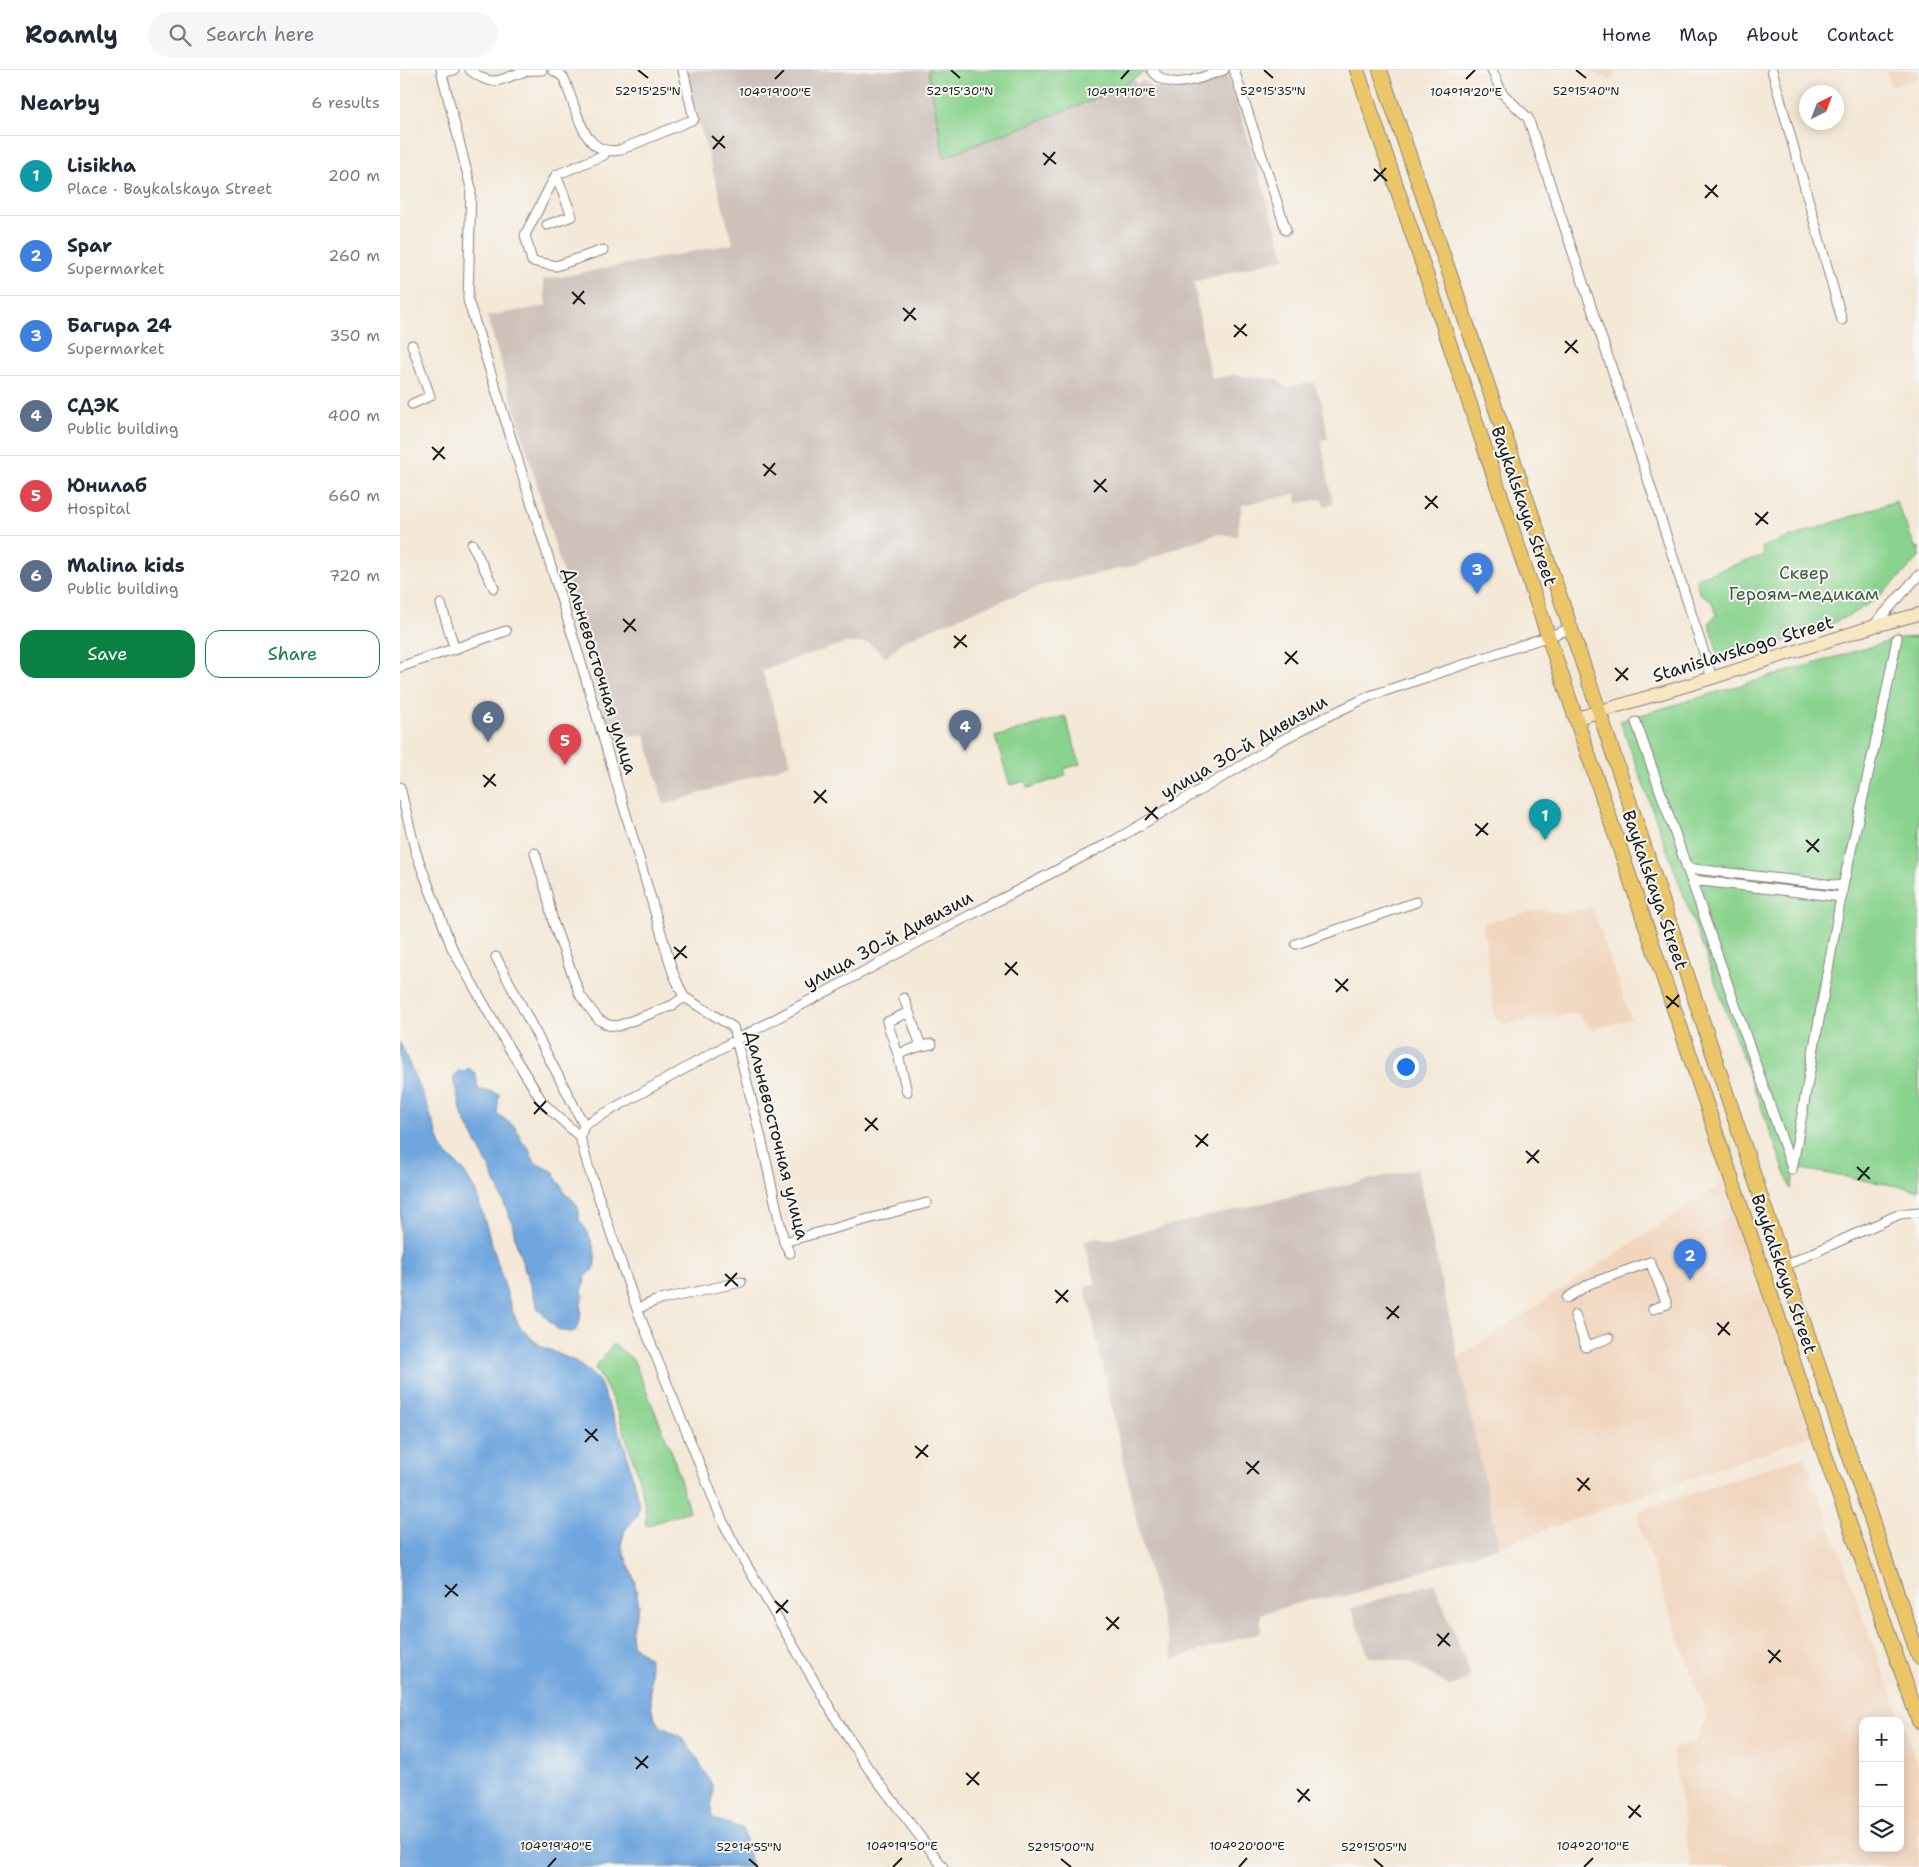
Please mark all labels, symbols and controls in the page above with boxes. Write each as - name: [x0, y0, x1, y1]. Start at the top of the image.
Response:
- search box: [148, 12, 498, 57]
- text: Roamly: [25, 19, 118, 51]
- icon: search: [166, 21, 194, 49]
- text: Search here: [206, 22, 315, 47]
- text: Home: [1602, 23, 1651, 47]
- text: Map: [1679, 23, 1718, 47]
- text: About: [1746, 23, 1799, 47]
- text: Contact: [1827, 23, 1894, 47]
- text: 52°15'25"N: [615, 83, 681, 99]
- text: 52°15'30"N: [927, 83, 993, 99]
- text: 52°15'35"N: [1240, 83, 1306, 99]
- text: 52°15'40"N: [1553, 83, 1619, 99]
- text: 104°19'00"E: [739, 84, 811, 100]
- text: 104°19'10"E: [1087, 84, 1155, 100]
- text: 104°19'20"E: [1430, 84, 1502, 100]
- north arrow: [1799, 85, 1844, 130]
- text: Nearby: [20, 89, 100, 117]
- text: 6 results: [311, 92, 380, 113]
- text: Lisikha: [67, 153, 136, 178]
- text: 1: [32, 165, 40, 186]
- text: 200 m: [328, 165, 380, 186]
- text: Place · Baykalskaya Street: [67, 178, 272, 199]
- text: Spar: [67, 233, 112, 258]
- text: 2: [30, 245, 42, 266]
- text: 260 m: [328, 245, 380, 266]
- text: Supermarket: [67, 258, 164, 279]
- text: Багира 24: [67, 313, 172, 338]
- text: 3: [30, 325, 42, 346]
- text: 350 m: [329, 325, 380, 346]
- text: Supermarket: [67, 338, 164, 359]
- text: СДЭК: [67, 393, 119, 418]
- text: 4: [30, 405, 42, 426]
- text: 400 m: [327, 405, 380, 426]
- text: Public building: [67, 418, 179, 439]
- street label: Baykalskaya Street: [1485, 423, 1563, 589]
- text: Юнилаб: [67, 473, 147, 498]
- text: 5: [31, 485, 41, 506]
- text: 660 m: [328, 485, 380, 506]
- text: Hospital: [67, 498, 130, 519]
- text: Malina kids: [67, 553, 185, 578]
- pin: 3: [1461, 553, 1493, 594]
- park label: Сквер Героям-медикам: [1729, 561, 1879, 606]
- text: 6: [30, 565, 42, 586]
- text: 720 m: [329, 565, 380, 586]
- street label: Дальневосточная улица: [557, 565, 643, 777]
- text: Public building: [67, 578, 179, 599]
- street label: Stanislavskogo Street: [1650, 610, 1836, 688]
- button: Save: [20, 630, 195, 678]
- button: Share: [205, 630, 380, 678]
- street label: улица 30-й Дивизии: [1156, 689, 1332, 805]
- pin: 6: [472, 701, 504, 742]
- pin: 4: [949, 710, 981, 751]
- pin: 5: [549, 724, 581, 765]
- pin: 1: [1529, 799, 1561, 840]
- street label: Baykalskaya Street: [1616, 807, 1694, 973]
- street label: улица 30-й Дивизии: [799, 885, 977, 995]
- street label: Дальневосточная улица: [739, 1028, 815, 1242]
- your location: [1393, 1054, 1419, 1080]
- street label: Baykalskaya Street: [1745, 1191, 1823, 1357]
- pin: 2: [1674, 1239, 1706, 1280]
- map controls: [1859, 1717, 1904, 1852]
- button: +: [1859, 1717, 1904, 1762]
- button: −: [1859, 1762, 1904, 1807]
- button: layers: [1859, 1807, 1904, 1852]
- text: 104°19'40"E: [520, 1838, 592, 1854]
- text: 104°19'50"E: [866, 1838, 938, 1854]
- text: 104°20'00"E: [1209, 1838, 1285, 1854]
- text: 104°20'10"E: [1557, 1838, 1629, 1854]
- text: 52°14'55"N: [716, 1839, 782, 1855]
- text: 52°15'00"N: [1028, 1839, 1094, 1855]
- text: 52°15'05"N: [1341, 1839, 1407, 1855]

